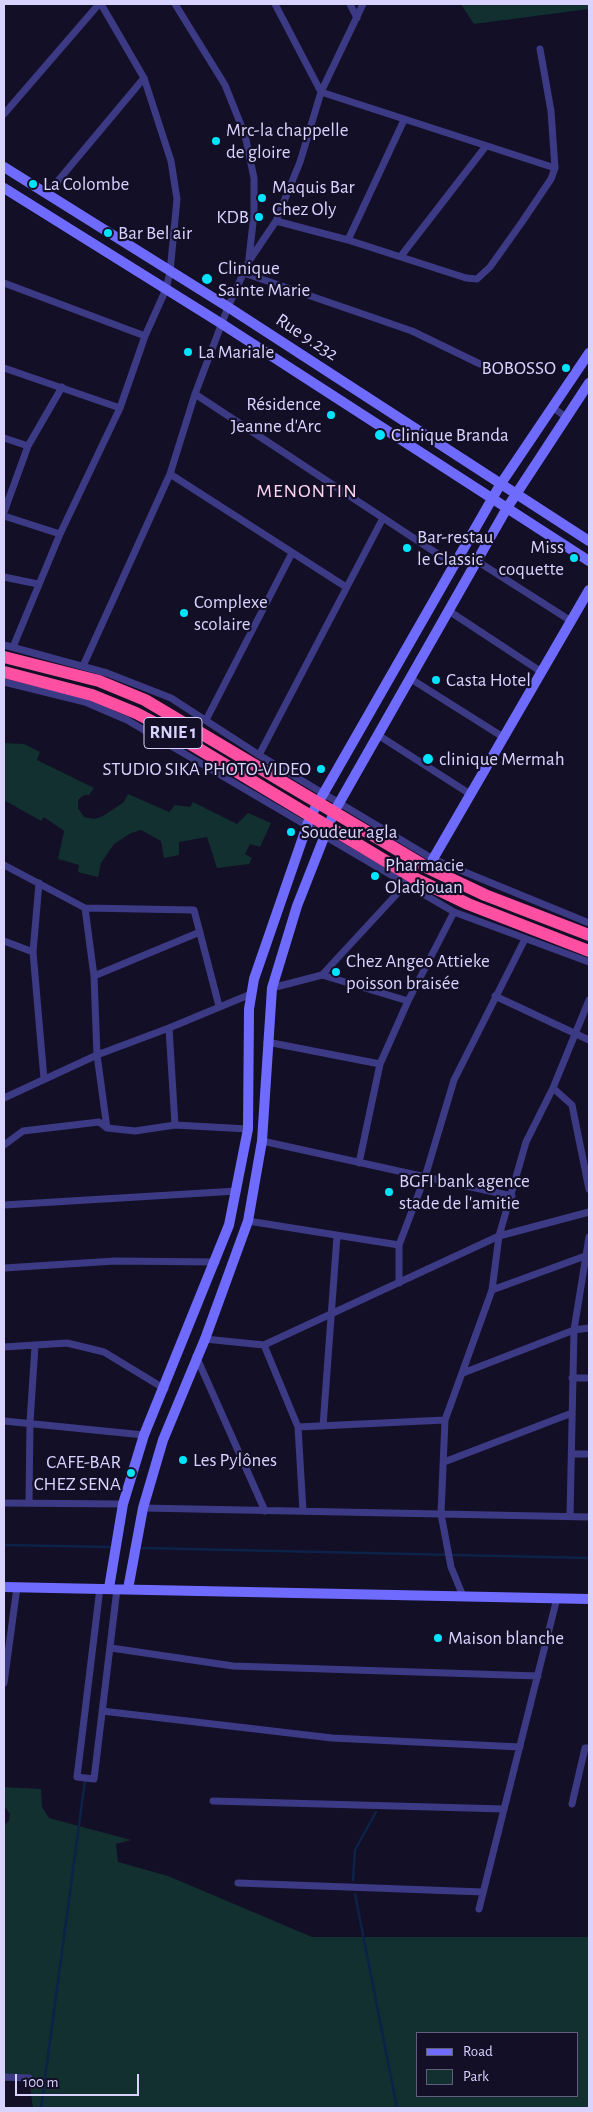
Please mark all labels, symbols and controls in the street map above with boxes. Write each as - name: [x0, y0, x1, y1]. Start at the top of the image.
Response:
- place label: Mrc-la chappelle de gloire: [226, 119, 349, 163]
- marker: Mrc-la chappelle de gloire: [210, 135, 222, 147]
- place label: La Colombe: [43, 173, 129, 195]
- place label: Maquis Bar Chez Oly: [272, 176, 355, 220]
- marker: La Colombe: [27, 178, 39, 190]
- marker: Maquis Bar Chez Oly: [256, 192, 268, 204]
- place label: KDB: [216, 206, 249, 228]
- marker: KDB: [253, 211, 265, 223]
- place label: Bar Bel air: [118, 222, 192, 244]
- marker: Bar Bel air: [102, 227, 114, 239]
- place label: Clinique Sainte Marie: [218, 257, 310, 301]
- marker: Clinique Sainte Marie: [200, 272, 214, 286]
- street label: Rue 9.232: [271, 308, 343, 366]
- place label: La Mariale: [198, 341, 274, 363]
- marker: La Mariale: [182, 346, 194, 358]
- place label: BOBOSSO: [481, 357, 556, 379]
- marker: BOBOSSO: [560, 362, 572, 374]
- place label: Résidence Jeanne d'Arc: [231, 393, 321, 437]
- marker: Résidence Jeanne d'Arc: [325, 409, 337, 421]
- place label: Clinique Branda: [391, 424, 509, 446]
- marker: Clinique Branda: [373, 428, 387, 442]
- district label: MENONTIN: [255, 479, 359, 503]
- place label: Bar-restau le Classic: [417, 526, 494, 570]
- place label: Miss coquette: [499, 536, 564, 580]
- marker: Bar-restau le Classic: [401, 542, 413, 554]
- marker: Miss coquette: [568, 552, 580, 564]
- place label: Complexe scolaire: [194, 591, 268, 635]
- marker: Complexe scolaire: [178, 607, 190, 619]
- place label: Casta Hotel: [446, 669, 531, 691]
- marker: Casta Hotel: [430, 674, 442, 686]
- road number: RNIE 1: [144, 718, 202, 748]
- place label: clinique Mermah: [439, 748, 565, 770]
- marker: clinique Mermah: [421, 752, 435, 766]
- place label: STUDIO SIKA PHOTO-VIDEO: [103, 758, 311, 780]
- marker: STUDIO SIKA PHOTO-VIDEO: [315, 763, 327, 775]
- place label: Soudeur agla: [301, 821, 397, 843]
- marker: Soudeur agla: [285, 826, 297, 838]
- place label: Pharmacie Oladjouan: [385, 854, 464, 898]
- marker: Pharmacie Oladjouan: [369, 870, 381, 882]
- place label: Chez Angeo Attieke poisson braisée: [346, 950, 490, 994]
- marker: Chez Angeo Attieke poisson braisée: [330, 966, 342, 978]
- place label: BGFI bank agence stade de l'amitie: [399, 1170, 530, 1214]
- marker: BGFI bank agence stade de l'amitie: [383, 1186, 395, 1198]
- place label: Les Pylônes: [193, 1449, 277, 1471]
- place label: CAFE-BAR CHEZ SENA: [34, 1451, 121, 1495]
- marker: Les Pylônes: [177, 1454, 189, 1466]
- marker: CAFE-BAR CHEZ SENA: [125, 1467, 137, 1479]
- place label: Maison blanche: [448, 1627, 564, 1649]
- marker: Maison blanche: [432, 1632, 444, 1644]
- legend: [416, 2032, 578, 2097]
- text: Road: [463, 2044, 493, 2059]
- scale bar: [18, 2064, 141, 2096]
- text: Park: [463, 2069, 489, 2084]
- text: 100 m: [23, 2075, 58, 2090]

